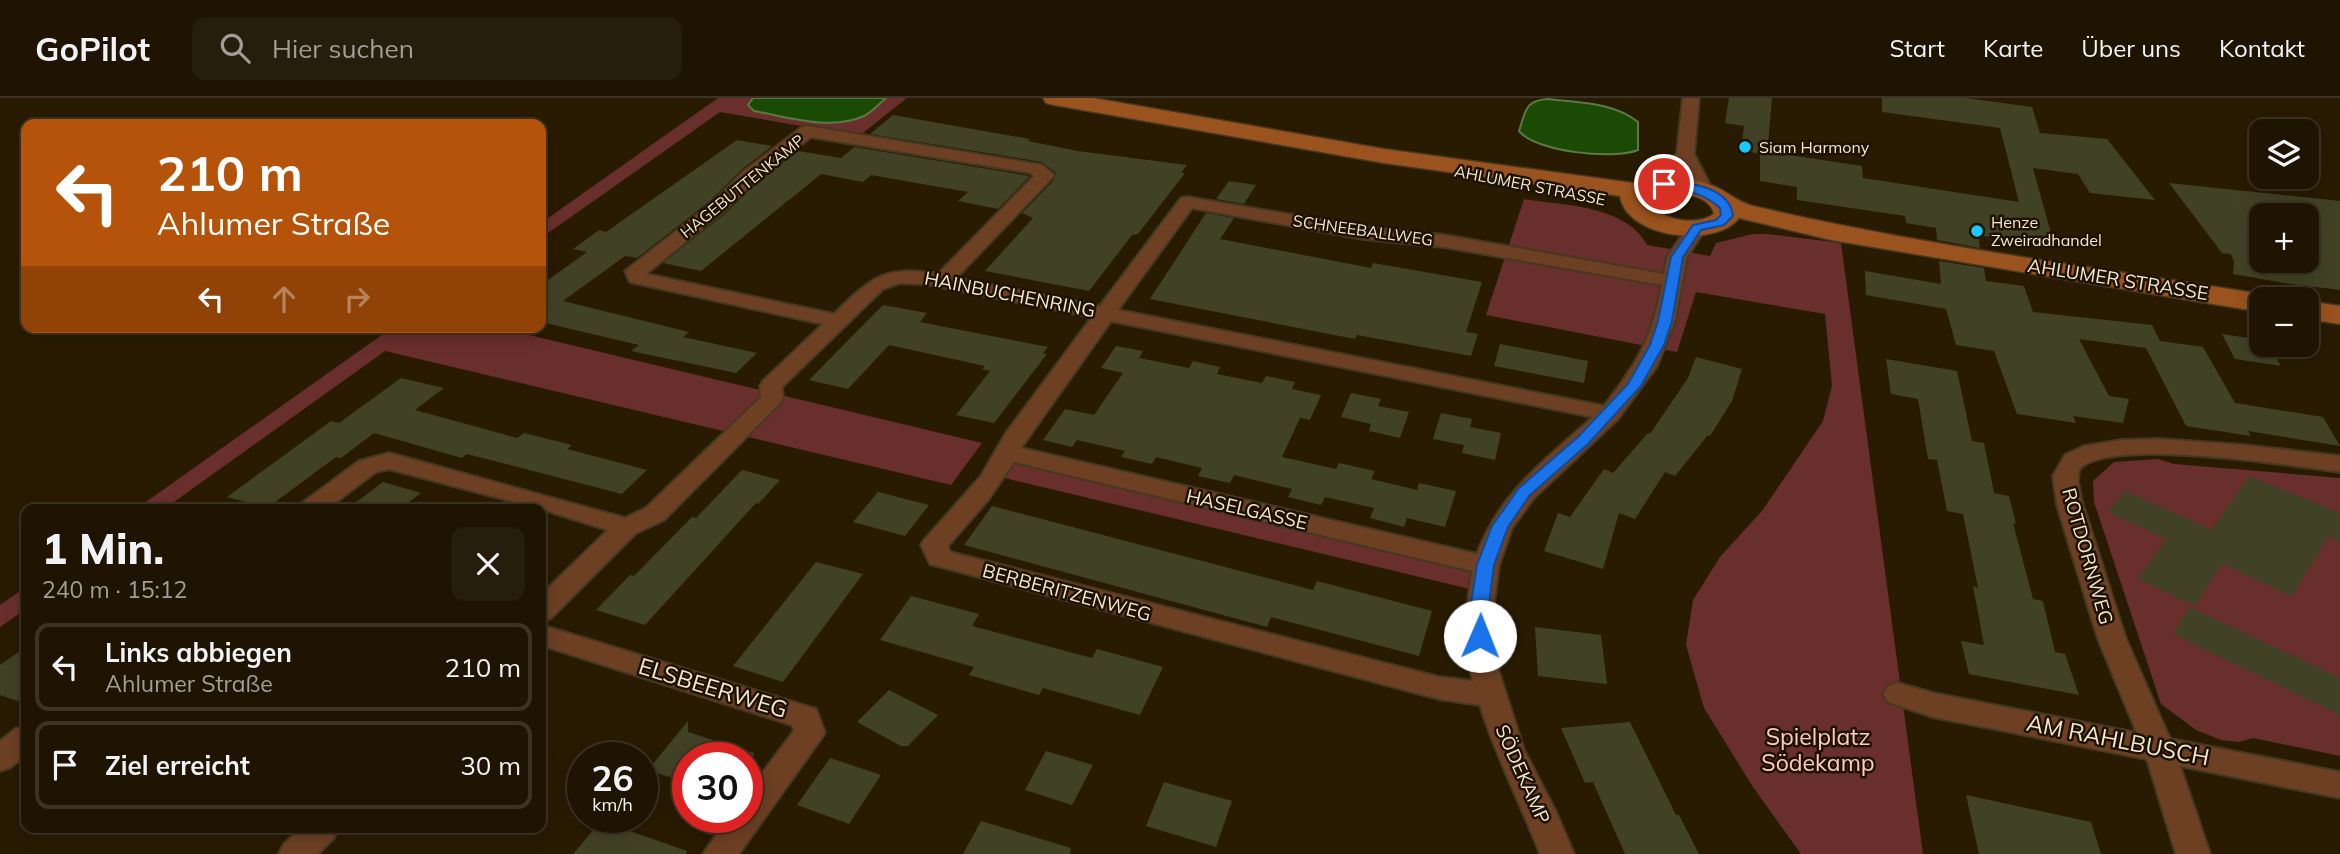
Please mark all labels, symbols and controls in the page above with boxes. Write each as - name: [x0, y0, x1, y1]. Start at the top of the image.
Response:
- search box: [192, 17, 682, 80]
- text: GoPilot: [35, 28, 150, 69]
- icon: search: [216, 29, 254, 67]
- text: Hier suchen: [272, 32, 414, 65]
- text: Start: [1889, 33, 1945, 63]
- text: Karte: [1983, 33, 2043, 63]
- text: Über uns: [2081, 33, 2181, 63]
- text: Kontakt: [2219, 33, 2305, 63]
- map controls: [2249, 119, 2319, 357]
- button: layers: [2249, 119, 2319, 189]
- street label: HAGEBUTTENKAMP: [676, 130, 808, 242]
- place label: Siam Harmony: [1759, 137, 1870, 157]
- marker: Siam Harmony: [1737, 139, 1753, 155]
- text: 210 m: [157, 142, 303, 203]
- icon: left: [42, 147, 133, 238]
- pin: [1634, 154, 1694, 214]
- street label: AHLUMER STRASSE: [1453, 161, 1607, 209]
- icon: arrive: [1645, 165, 1683, 203]
- text: Ahlumer Straße: [157, 203, 390, 243]
- button: +: [2249, 203, 2319, 273]
- street label: SCHNEEBALLWEG: [1292, 210, 1434, 250]
- place label: Henze Zweiradhandel: [1991, 212, 2102, 250]
- marker: Henze Zweiradhandel: [1969, 223, 1985, 239]
- street label: AHLUMER STRASSE: [2026, 253, 2210, 305]
- street label: HAINBUCHENRING: [923, 266, 1097, 322]
- icon: left: [192, 280, 230, 318]
- icon: ahead: [265, 280, 303, 318]
- icon: right: [338, 280, 376, 318]
- button: −: [2249, 287, 2319, 357]
- street label: HASELGASSE: [1184, 483, 1310, 535]
- street label: ROTDORNWEG: [2057, 485, 2119, 627]
- text: 1 Min.: [42, 522, 164, 575]
- button: close: [451, 527, 525, 601]
- street label: BERBERITZENWEG: [980, 558, 1154, 626]
- text: 240 m · 15:12: [42, 575, 187, 604]
- position arrow: [1443, 599, 1517, 673]
- text: Links abbiegen: [105, 636, 292, 669]
- icon: left: [46, 648, 84, 686]
- text: 210 m: [445, 651, 521, 684]
- street label: ELSBEERWEG: [635, 651, 791, 724]
- text: Ahlumer Straße: [105, 669, 273, 698]
- street label: AM RAHLBUSCH: [2024, 708, 2212, 771]
- street label: SÖDEKAMP: [1490, 721, 1556, 827]
- park label: Spielplatz Södekamp: [1761, 722, 1875, 777]
- speed limit sign: 30: [672, 742, 763, 833]
- icon: arrive: [46, 746, 84, 784]
- text: Ziel erreicht: [105, 749, 250, 782]
- text: 30 m: [460, 749, 521, 782]
- text: 26: [591, 756, 634, 800]
- text: km/h: [592, 793, 633, 816]

